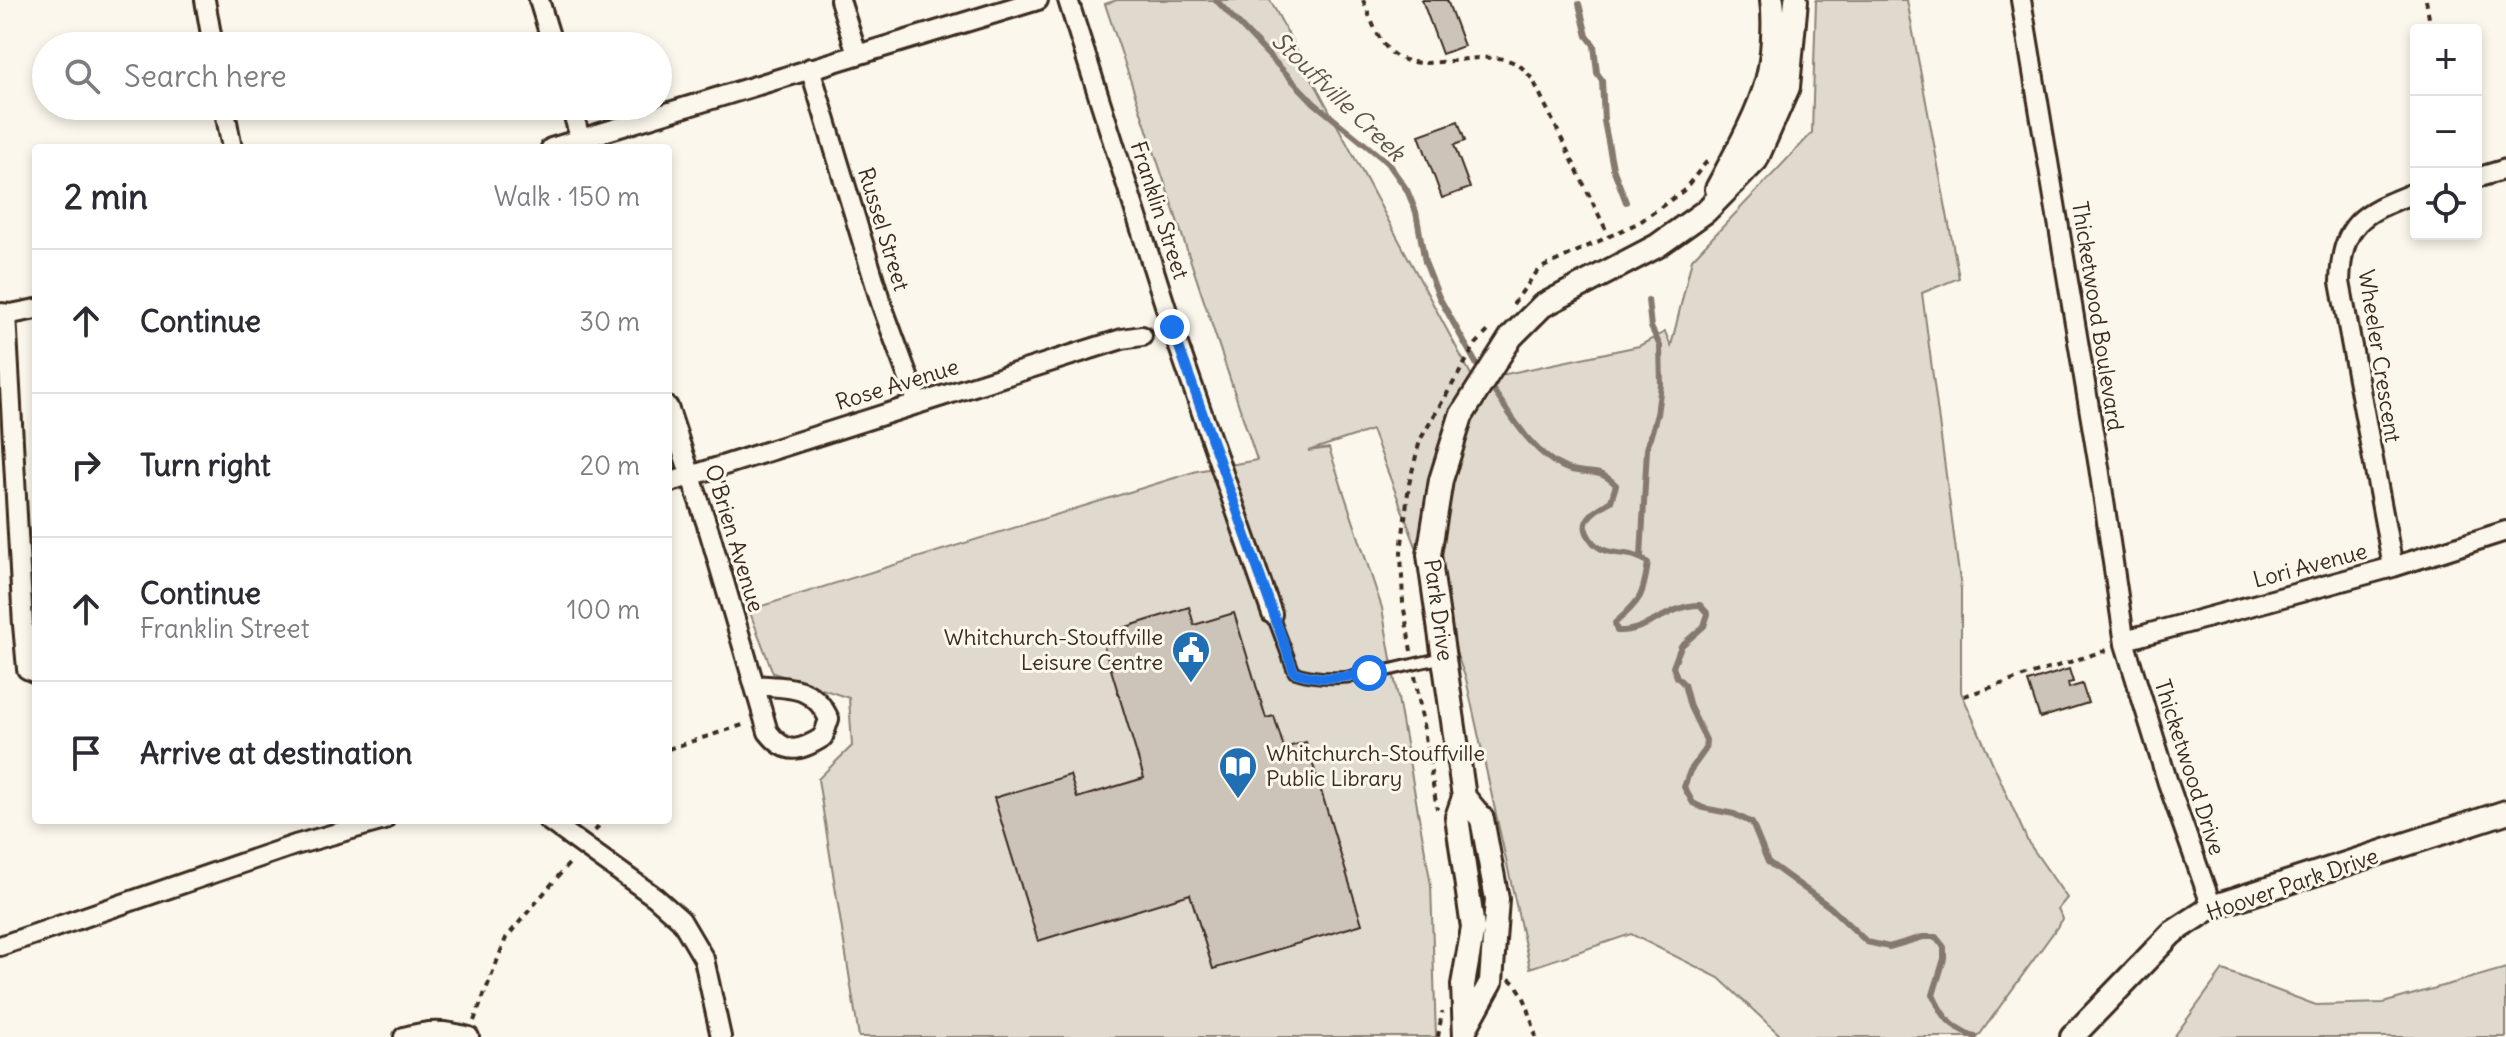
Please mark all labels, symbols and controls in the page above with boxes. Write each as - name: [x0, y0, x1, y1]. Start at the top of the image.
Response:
- map controls: [2410, 24, 2482, 240]
- button: +: [2410, 24, 2482, 96]
- water label: Stouffville Creek: [1266, 25, 1413, 168]
- search box: [32, 32, 672, 120]
- icon: search: [60, 54, 104, 98]
- text: Search here: [124, 57, 287, 95]
- button: −: [2410, 96, 2482, 168]
- street label: Franklin Street: [1125, 138, 1195, 282]
- street label: Russel Street: [852, 164, 916, 294]
- button: locate: [2410, 168, 2482, 240]
- text: 2 min: [64, 175, 148, 218]
- text: Walk · 150 m: [494, 180, 640, 213]
- street label: Thicketwood Boulevard: [2066, 199, 2130, 433]
- street label: Wheeler Crescent: [2353, 268, 2407, 444]
- icon: ahead: [64, 299, 108, 343]
- text: Continue: [140, 302, 261, 340]
- text: 30 m: [579, 305, 640, 338]
- route end: [1154, 309, 1190, 345]
- street label: Rose Avenue: [832, 352, 962, 416]
- icon: right: [64, 443, 108, 487]
- text: Turn right: [140, 446, 271, 484]
- text: 20 m: [580, 449, 640, 482]
- street label: O'Brien Avenue: [699, 461, 771, 615]
- street label: Lori Avenue: [2250, 536, 2370, 594]
- street label: Park Drive: [1418, 557, 1460, 663]
- text: Continue: [140, 574, 261, 612]
- icon: ahead: [64, 587, 108, 631]
- text: 100 m: [566, 593, 640, 626]
- text: Franklin Street: [140, 612, 309, 645]
- place label: Whitchurch-Stouffville Leisure Centre: [944, 623, 1163, 676]
- public building icon: Whitchurch-Stouffville Leisure Centre: [1170, 629, 1212, 684]
- route start: [1351, 655, 1387, 691]
- street label: Thicketwood Drive: [2148, 676, 2232, 858]
- icon: arrive: [64, 731, 108, 775]
- text: Arrive at destination: [140, 734, 412, 772]
- place label: Whitchurch-Stouffville Public Library: [1266, 739, 1485, 792]
- library icon: Whitchurch-Stouffville Public Library: [1217, 745, 1259, 800]
- street label: Hoover Park Drive: [2202, 841, 2382, 927]

